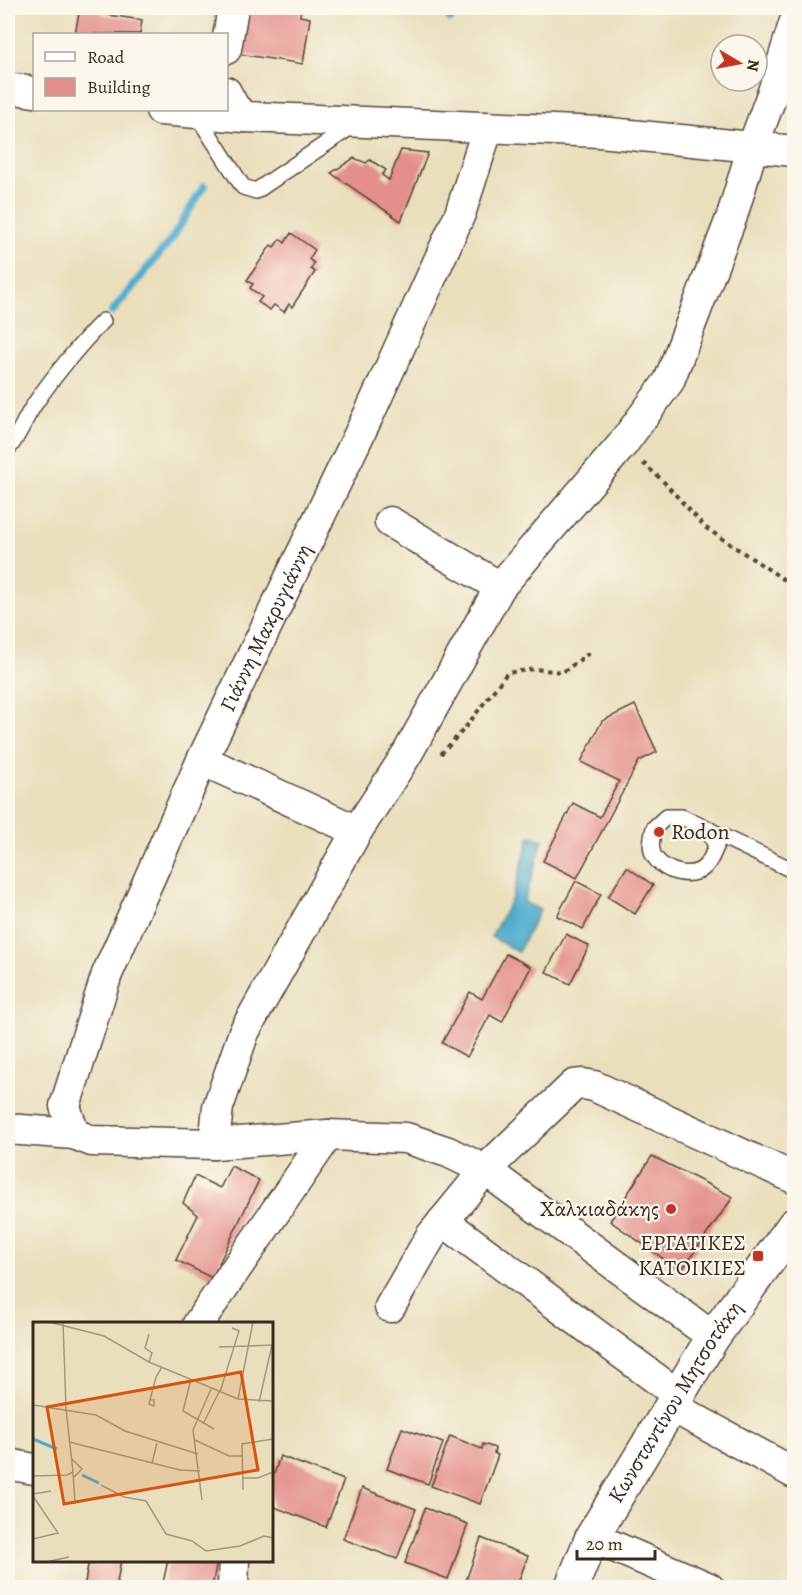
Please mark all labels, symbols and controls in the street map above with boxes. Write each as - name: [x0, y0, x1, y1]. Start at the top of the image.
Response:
- legend: [33, 33, 228, 111]
- north arrow: [709, 33, 769, 93]
- text: Road: [87, 45, 125, 69]
- text: N: [741, 58, 765, 73]
- text: Building: [87, 75, 151, 99]
- street label: Γιάννη Μακρυγιάννη: [213, 539, 319, 717]
- place label: Rodon: [671, 817, 730, 847]
- marker: Rodon: [652, 825, 666, 839]
- place label: Χαλκιαδάκης: [540, 1194, 659, 1224]
- marker: Χαλκιαδάκης: [664, 1202, 678, 1216]
- place label: ΕΡΓΑΤΙΚΕΣ ΚΑΤΟΙΚΙΕΣ: [638, 1228, 746, 1283]
- marker: ΕΡΓΑΤΙΚΕΣ ΚΑΤΟΙΚΙΕΣ: [751, 1249, 765, 1263]
- street label: Κωνσταντίνου Μητσοτάκη: [601, 1294, 750, 1509]
- inset map: [33, 1322, 273, 1562]
- scale bar: [577, 1523, 655, 1561]
- text: 20 m: [586, 1532, 623, 1556]

